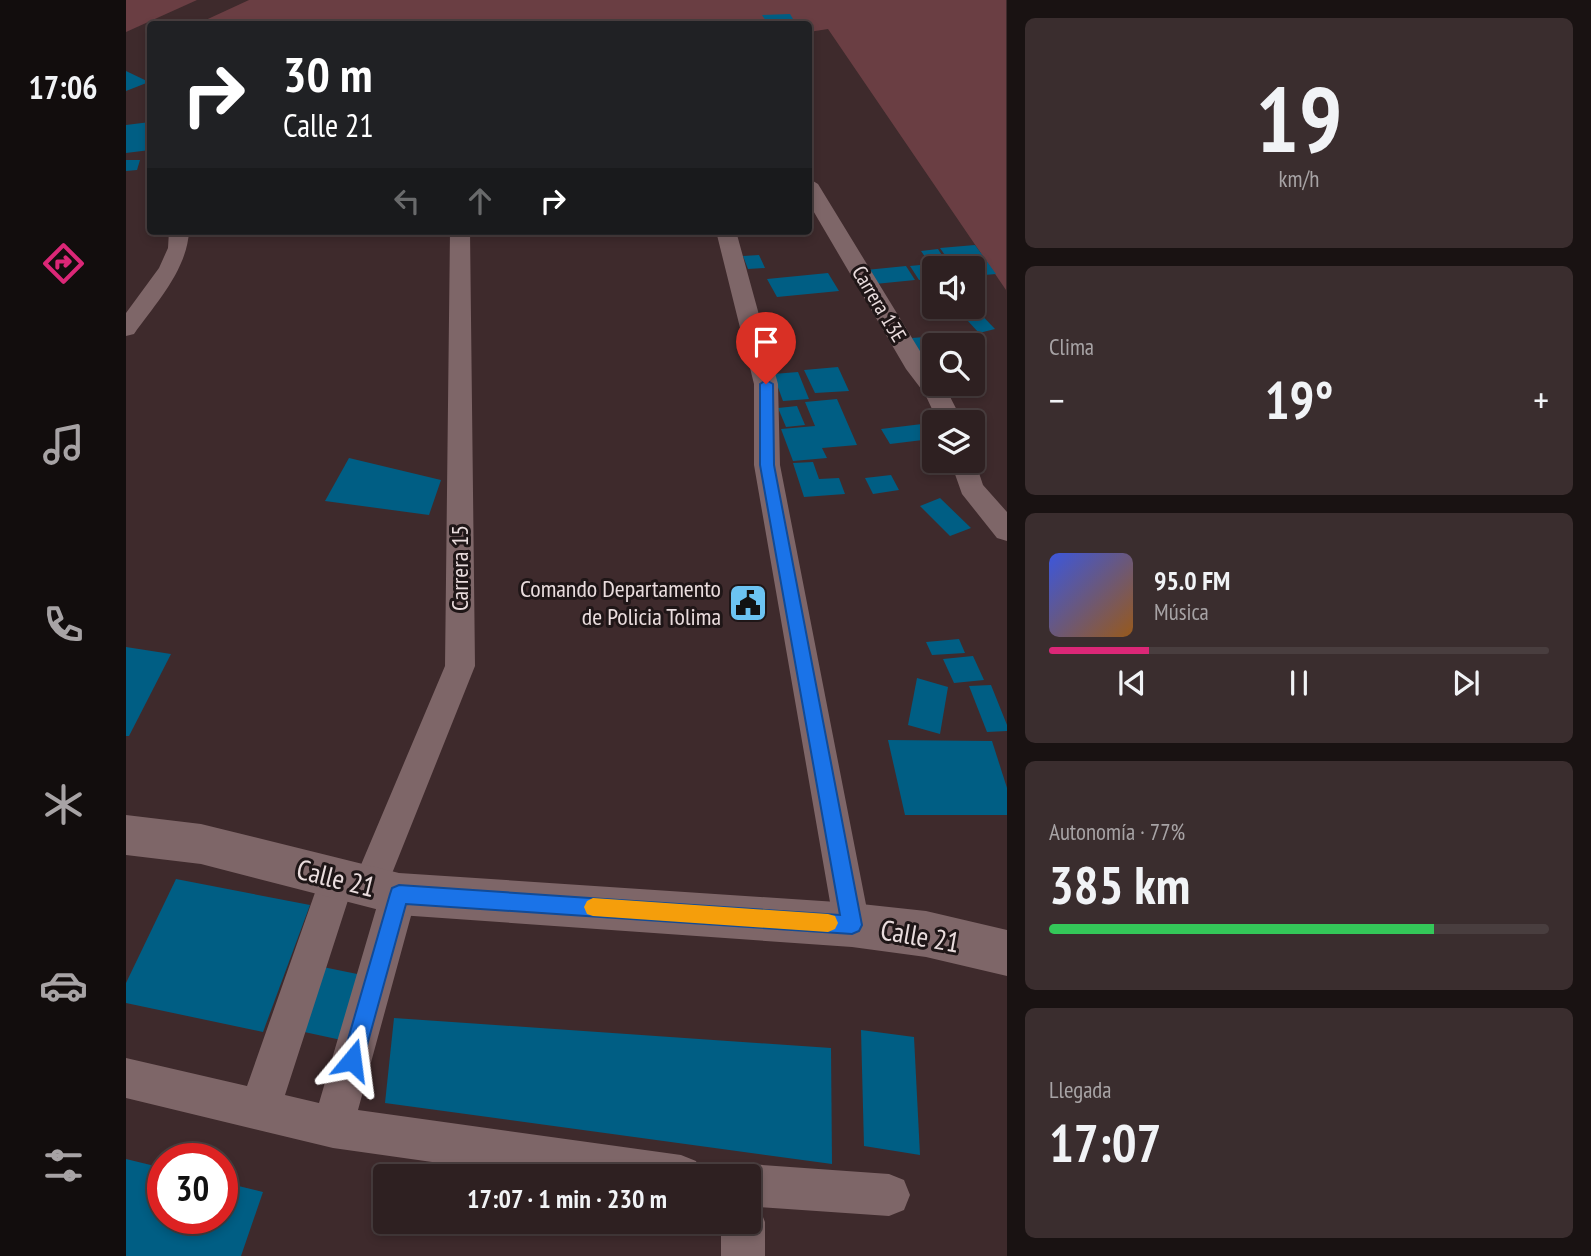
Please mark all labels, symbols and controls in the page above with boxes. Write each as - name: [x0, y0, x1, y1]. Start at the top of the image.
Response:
- text: 30 m: [283, 42, 372, 106]
- icon: right: [168, 49, 259, 140]
- text: 19: [1256, 59, 1343, 177]
- text: 17:06: [28, 66, 98, 108]
- text: Calle 21: [283, 104, 374, 146]
- text: km/h: [1279, 164, 1319, 193]
- icon: left: [388, 182, 426, 220]
- icon: ahead: [461, 182, 499, 220]
- icon: right: [534, 182, 572, 220]
- icon: directions: [39, 239, 88, 288]
- map controls: [922, 256, 985, 473]
- button: sound: [922, 256, 985, 319]
- street label: Carrera 13E: [846, 261, 913, 347]
- pin: [736, 312, 796, 384]
- icon: arrive: [747, 323, 785, 361]
- text: Clima: [1049, 332, 1094, 361]
- button: search: [922, 333, 985, 396]
- text: 19°: [1265, 366, 1333, 433]
- text: −: [1049, 375, 1065, 424]
- text: +: [1533, 375, 1549, 424]
- button: layers: [922, 410, 985, 473]
- icon: music: [39, 420, 88, 469]
- street label: Carrera 15: [444, 525, 475, 611]
- text: 95.0 FM: [1154, 564, 1230, 597]
- place label: Comando Departamento de Policia Tolima: [520, 573, 721, 632]
- public building icon: Comando Departamento de Policia Tolima: [727, 582, 769, 624]
- text: Música: [1154, 597, 1209, 626]
- icon: phone: [39, 600, 88, 649]
- icon: previous: [1113, 664, 1151, 702]
- icon: pause: [1280, 664, 1318, 702]
- icon: next: [1447, 664, 1485, 702]
- icon: climate: [39, 780, 88, 829]
- text: Autonomía · 77%: [1049, 817, 1185, 846]
- street label: Calle 21: [293, 850, 379, 905]
- text: 385 km: [1049, 851, 1190, 918]
- street label: Calle 21: [878, 910, 962, 961]
- icon: car: [39, 961, 88, 1010]
- position arrow: [315, 1023, 389, 1097]
- text: Llegada: [1049, 1075, 1112, 1104]
- text: 17:07: [1049, 1109, 1161, 1176]
- icon: filters: [39, 1141, 88, 1190]
- speed limit sign: 30: [147, 1143, 238, 1234]
- text: 17:07 · 1 min · 230 m: [467, 1182, 667, 1215]

